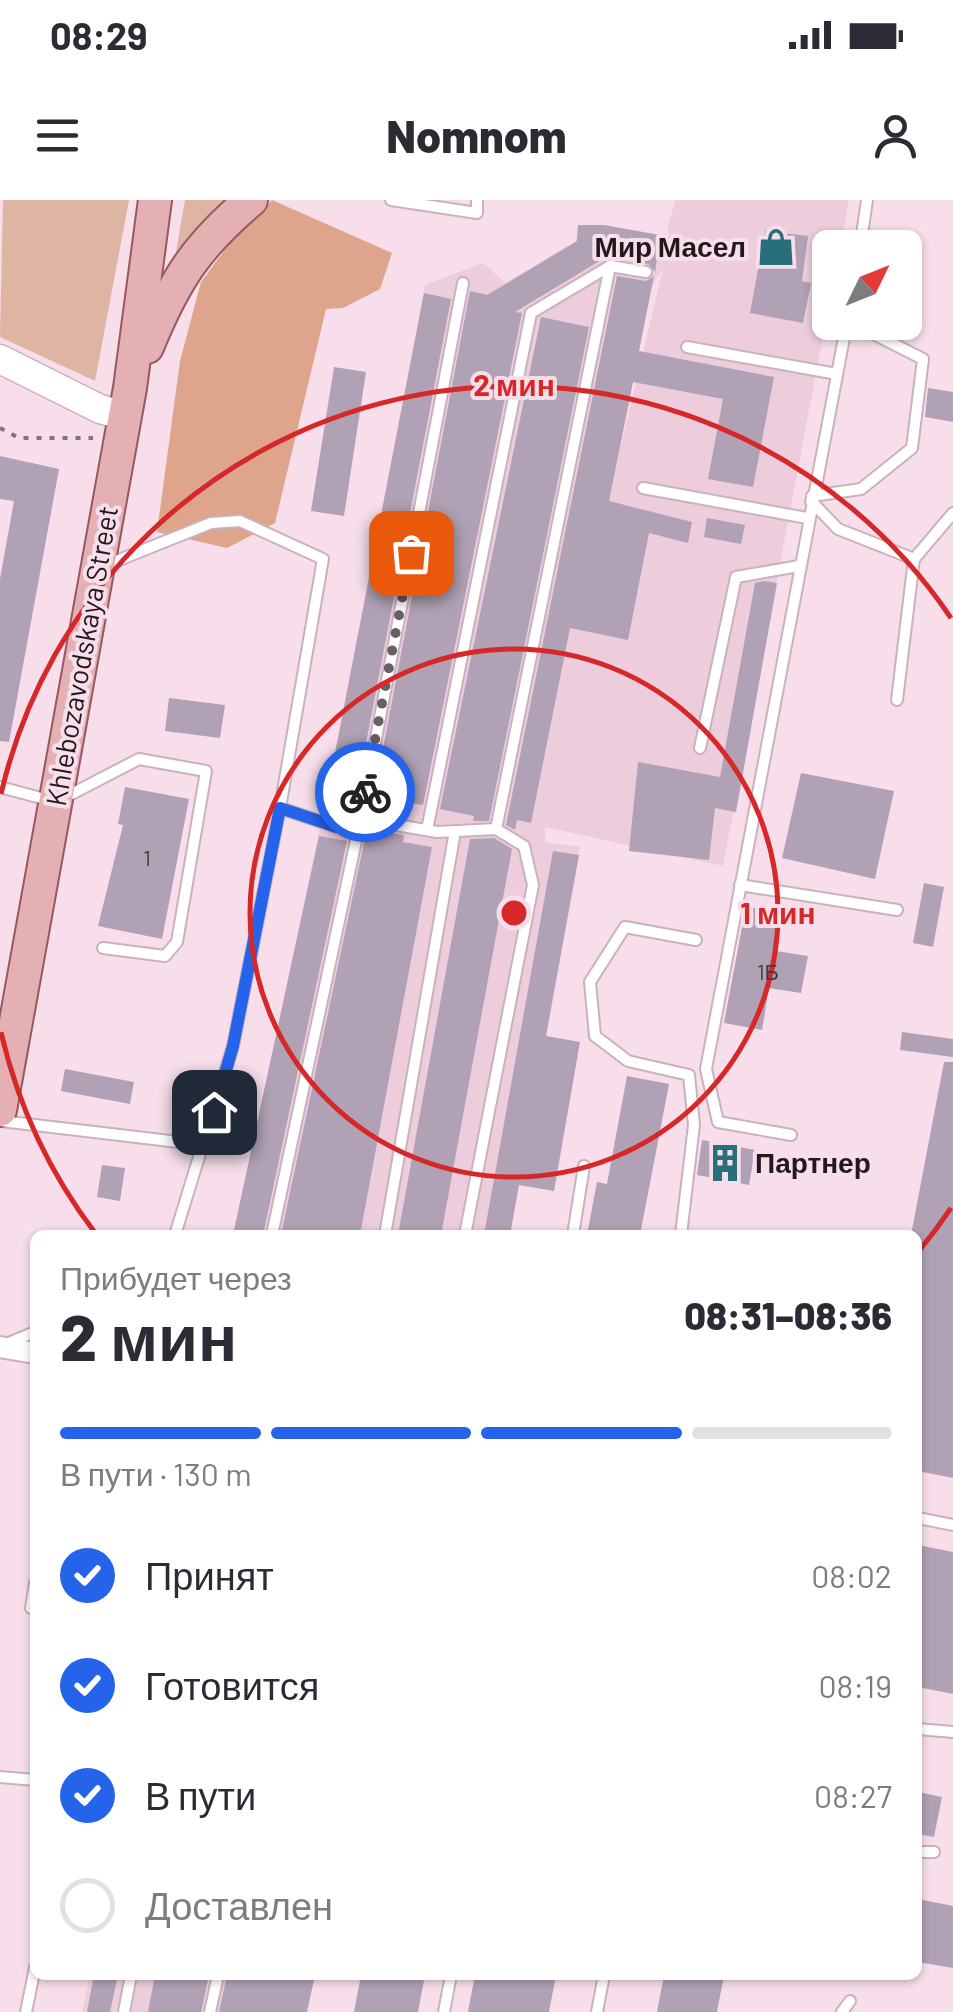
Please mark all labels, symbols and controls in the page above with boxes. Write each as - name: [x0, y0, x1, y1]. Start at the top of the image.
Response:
- text: 08:29: [50, 12, 148, 58]
- icon: menu: [30, 108, 85, 163]
- text: Nomnom: [386, 108, 567, 162]
- icon: person: [868, 108, 923, 163]
- shop icon: Мир Масел: [755, 226, 797, 268]
- place label: Мир Масел: [595, 229, 746, 263]
- north arrow: [812, 230, 922, 340]
- map controls: [812, 230, 922, 340]
- text: 2 мин: [473, 366, 555, 402]
- street label: Khlebozavodskaya Street: [38, 503, 124, 809]
- pin: [369, 511, 454, 596]
- icon: bag: [384, 526, 439, 581]
- courier: [315, 742, 415, 842]
- icon: bike: [338, 765, 393, 820]
- house number: 1: [143, 844, 151, 870]
- text: 1 мин: [740, 894, 816, 930]
- centre of rings: [496, 895, 532, 931]
- house number: 1Б: [757, 958, 779, 984]
- pin: [172, 1070, 257, 1155]
- icon: home: [187, 1085, 242, 1140]
- building icon: Партнер: [704, 1142, 746, 1184]
- place label: Партнер: [755, 1145, 871, 1179]
- text: Прибудет через: [60, 1258, 292, 1296]
- text: 08:31–08:36: [684, 1292, 892, 1338]
- text: 2 мин: [60, 1296, 237, 1374]
- text: В пути · 130 m: [60, 1454, 252, 1492]
- icon: check: [60, 1548, 115, 1603]
- text: Принят: [145, 1552, 274, 1598]
- text: 08:02: [811, 1556, 892, 1594]
- icon: check: [60, 1658, 115, 1713]
- text: Готовится: [145, 1662, 319, 1708]
- text: 08:19: [819, 1666, 892, 1704]
- icon: check: [60, 1768, 115, 1823]
- text: В пути: [145, 1772, 256, 1818]
- text: 08:27: [814, 1776, 892, 1814]
- text: Доставлен: [145, 1882, 333, 1928]

